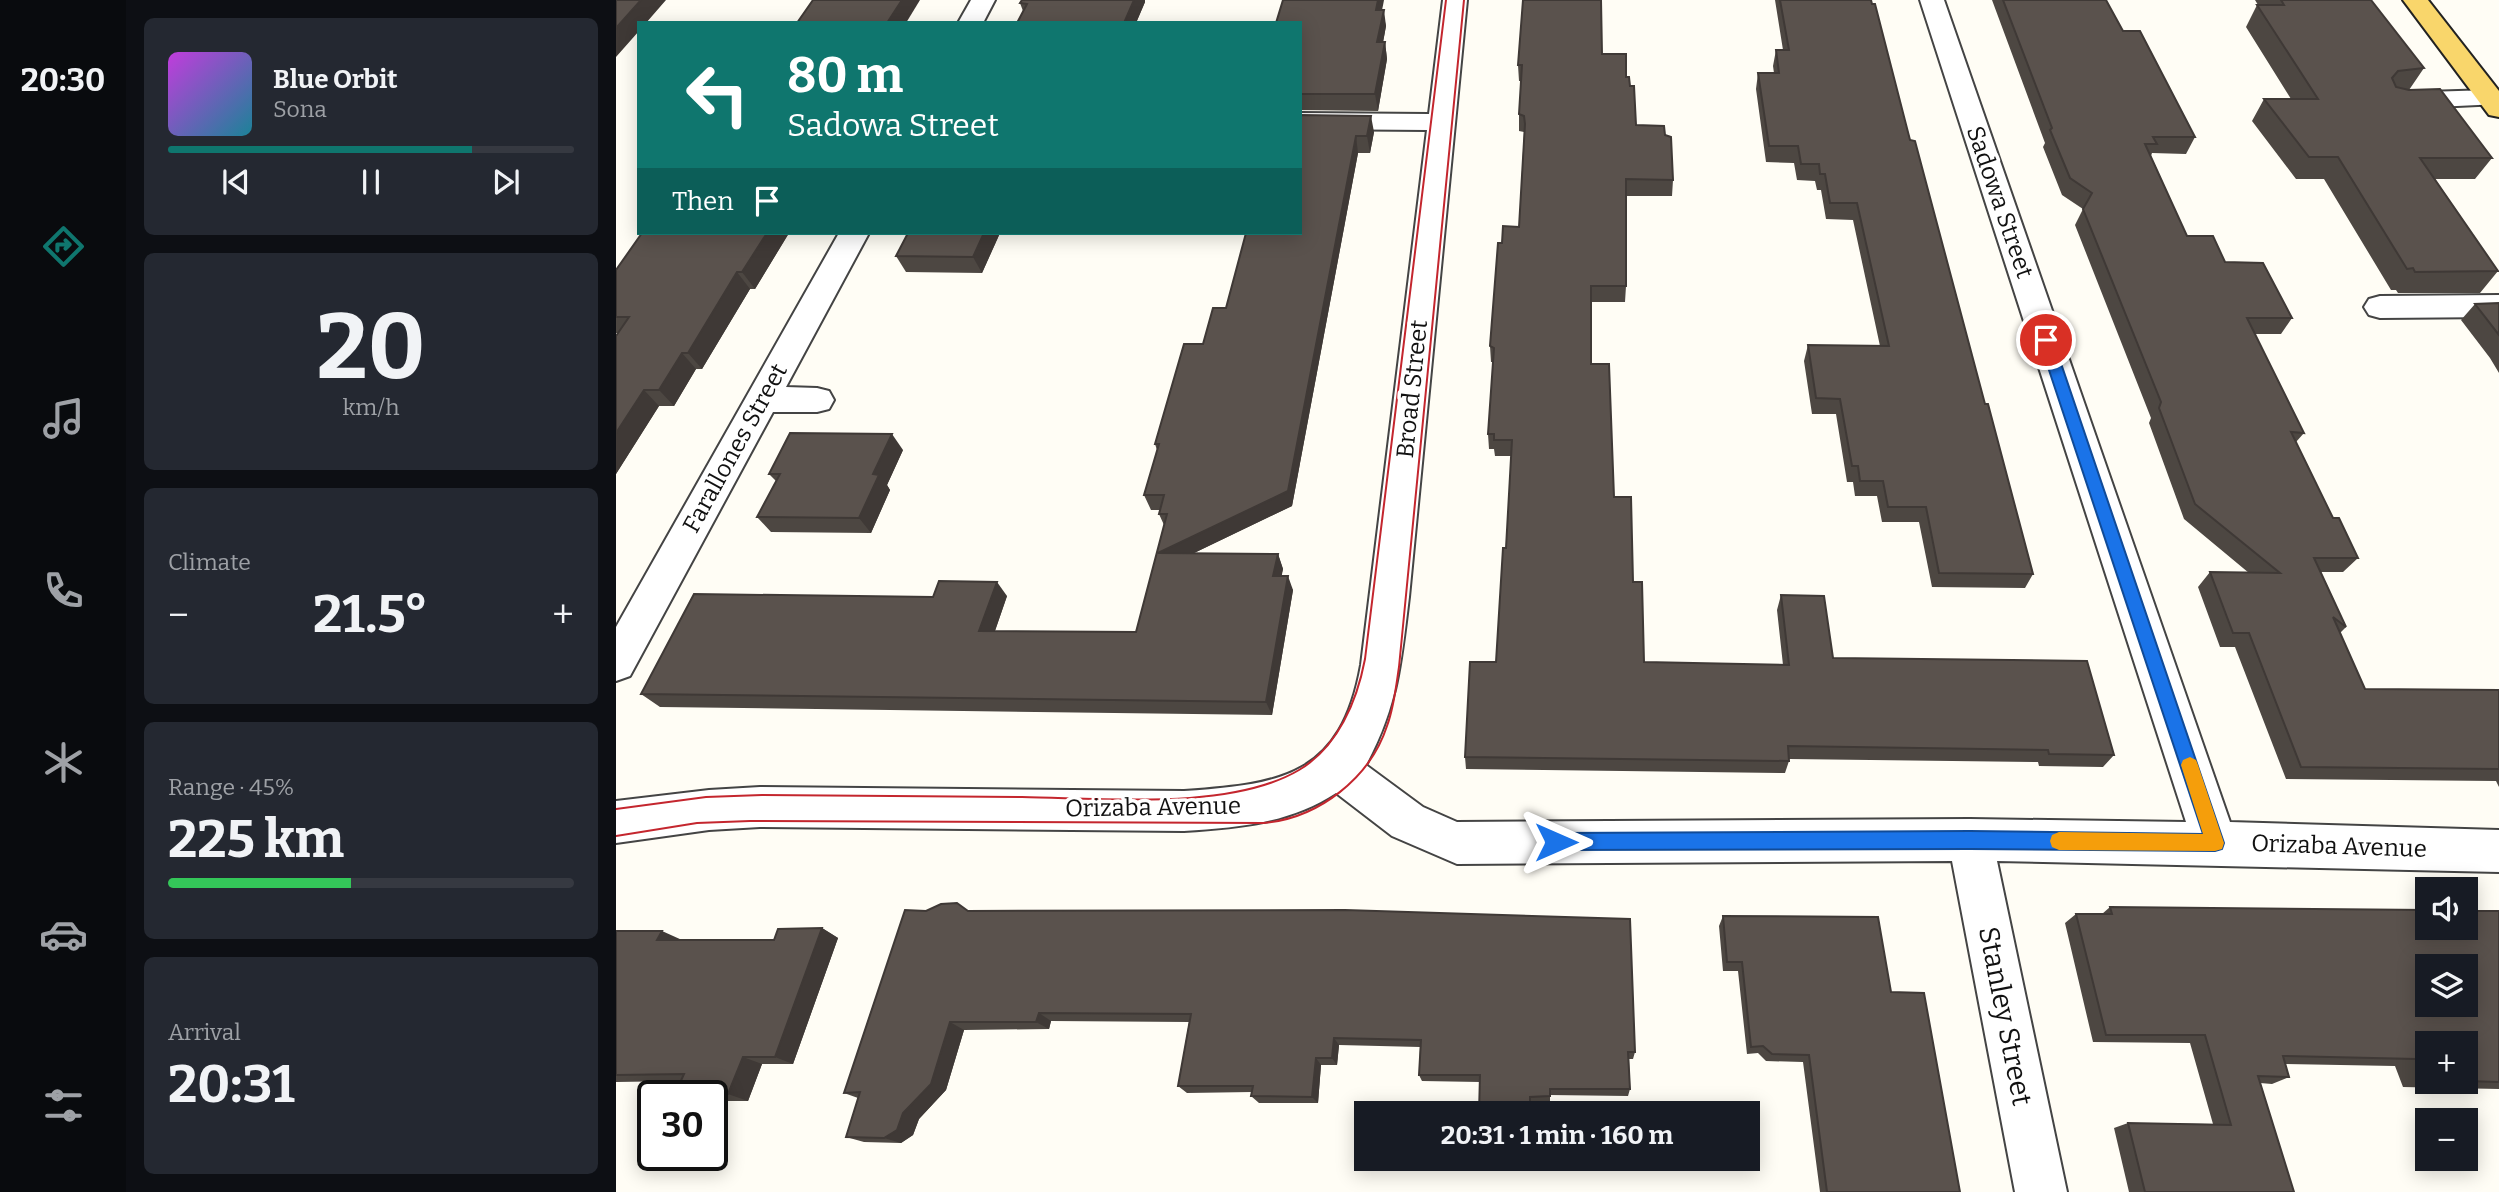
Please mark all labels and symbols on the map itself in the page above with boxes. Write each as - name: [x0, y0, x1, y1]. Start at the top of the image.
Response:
- street label: Sadowa Street: [1961, 122, 2039, 282]
- pin: [2016, 310, 2076, 370]
- street label: Broad Street: [1391, 318, 1433, 459]
- street label: Farallones Street: [677, 358, 793, 537]
- street label: Orizaba Avenue: [1065, 791, 1241, 823]
- position arrow: [1519, 805, 1593, 879]
- street label: Orizaba Avenue: [2251, 829, 2427, 863]
- street label: Stanley Street: [1972, 924, 2039, 1108]
- speed limit sign: 30: [637, 1080, 728, 1171]

